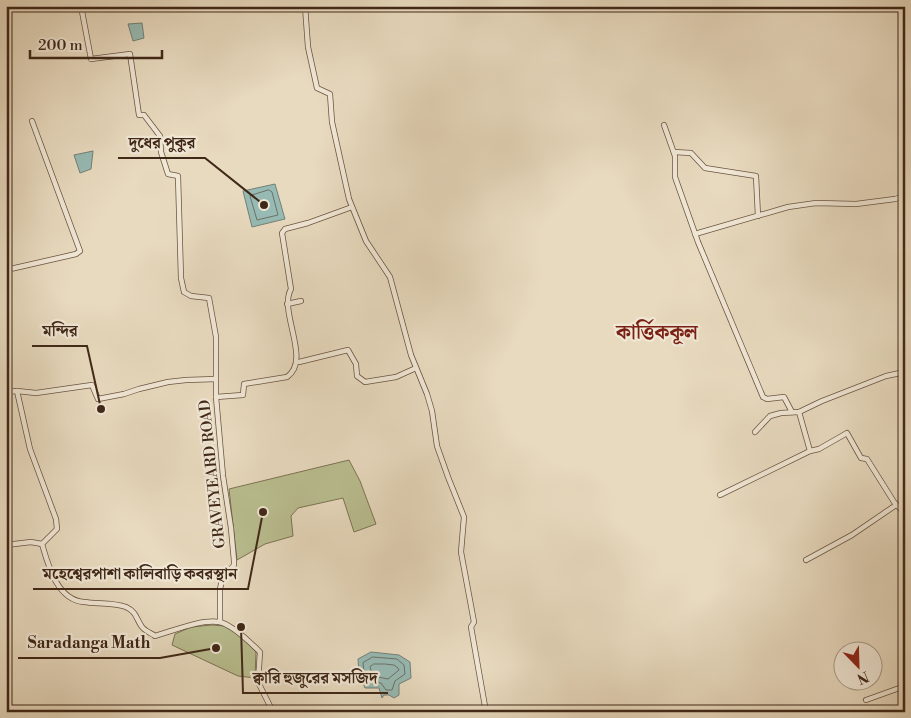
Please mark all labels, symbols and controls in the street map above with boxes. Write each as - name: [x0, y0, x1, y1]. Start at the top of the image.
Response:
- scale bar: [30, 28, 162, 60]
- text: 200 m: [38, 36, 83, 55]
- callout: দুধের পুকুর: [118, 127, 205, 158]
- text: দুধের পুকুর: [128, 133, 197, 153]
- callout: মন্দির: [32, 315, 87, 346]
- district label: কার্ত্তিককূল: [615, 319, 699, 346]
- text: মন্দির: [41, 321, 79, 341]
- street label: GRAVEYEARD ROAD: [195, 399, 230, 549]
- callout: মহেশ্বেরপাশা কালিবাড়ি কবরস্থান: [33, 558, 248, 589]
- text: মহেশ্বেরপাশা কালিবাড়ি কবরস্থান: [42, 564, 238, 584]
- callout: Saradanga Math: [18, 627, 160, 658]
- text: Saradanga Math: [28, 633, 151, 653]
- north arrow: [834, 640, 884, 690]
- callout: ক্বারি হুজুরের মসজিদ: [243, 662, 388, 693]
- text: N: [854, 667, 871, 687]
- text: ক্বারি হুজুরের মসজিদ: [251, 668, 379, 689]

